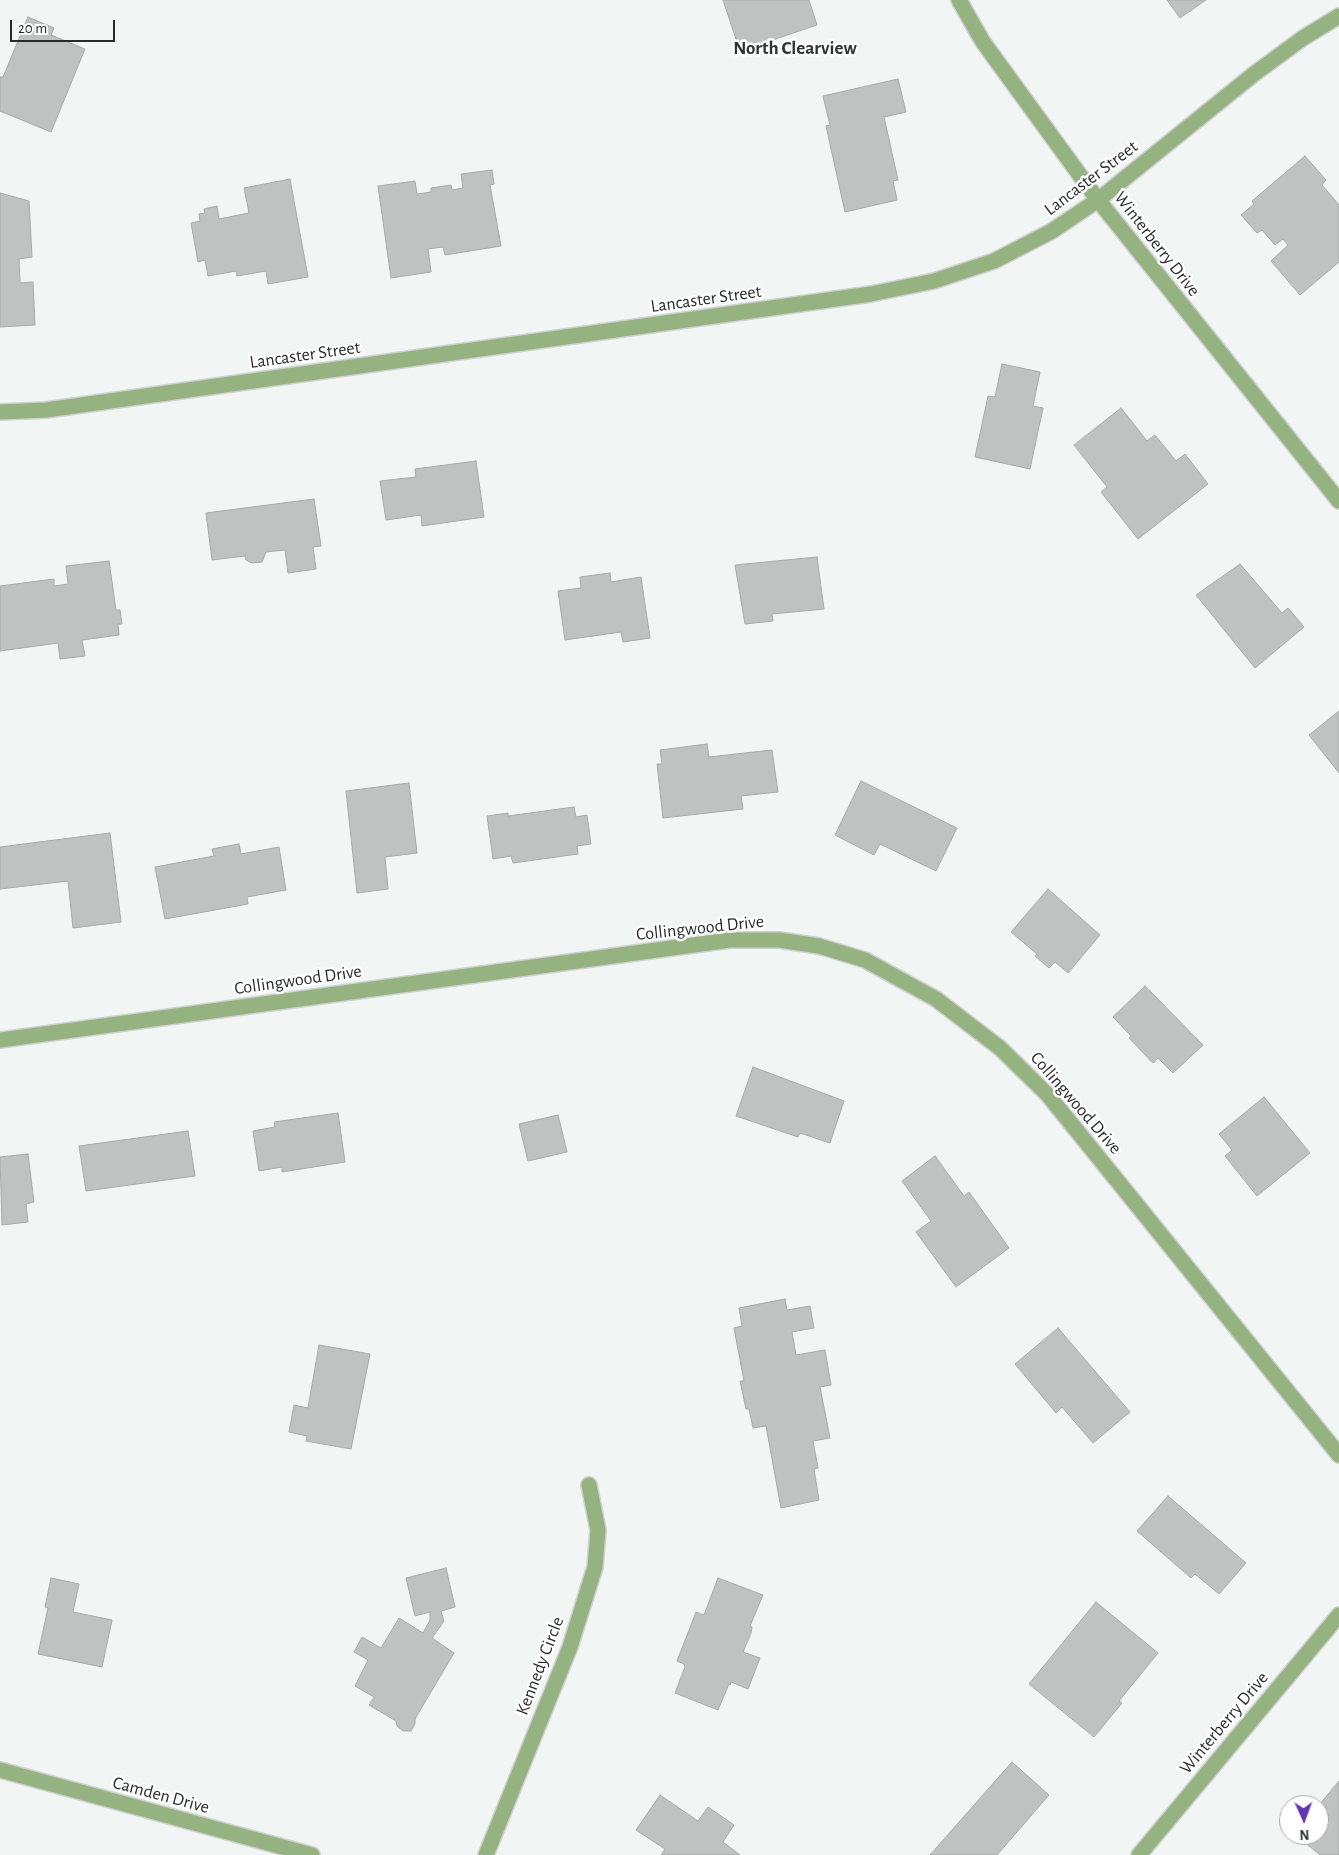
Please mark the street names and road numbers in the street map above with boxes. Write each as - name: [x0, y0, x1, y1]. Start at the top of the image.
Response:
- street label: Lancaster Street: [1040, 136, 1142, 220]
- street label: Winterberry Drive: [1109, 187, 1205, 301]
- street label: Lancaster Street: [649, 281, 763, 317]
- street label: Lancaster Street: [248, 337, 362, 373]
- street label: Collingwood Drive: [635, 911, 765, 945]
- street label: Collingwood Drive: [233, 960, 363, 1000]
- street label: Collingwood Drive: [1026, 1047, 1126, 1159]
- street label: Kennedy Circle: [511, 1614, 569, 1718]
- street label: Winterberry Drive: [1175, 1667, 1273, 1779]
- street label: Camden Drive: [110, 1772, 212, 1818]

